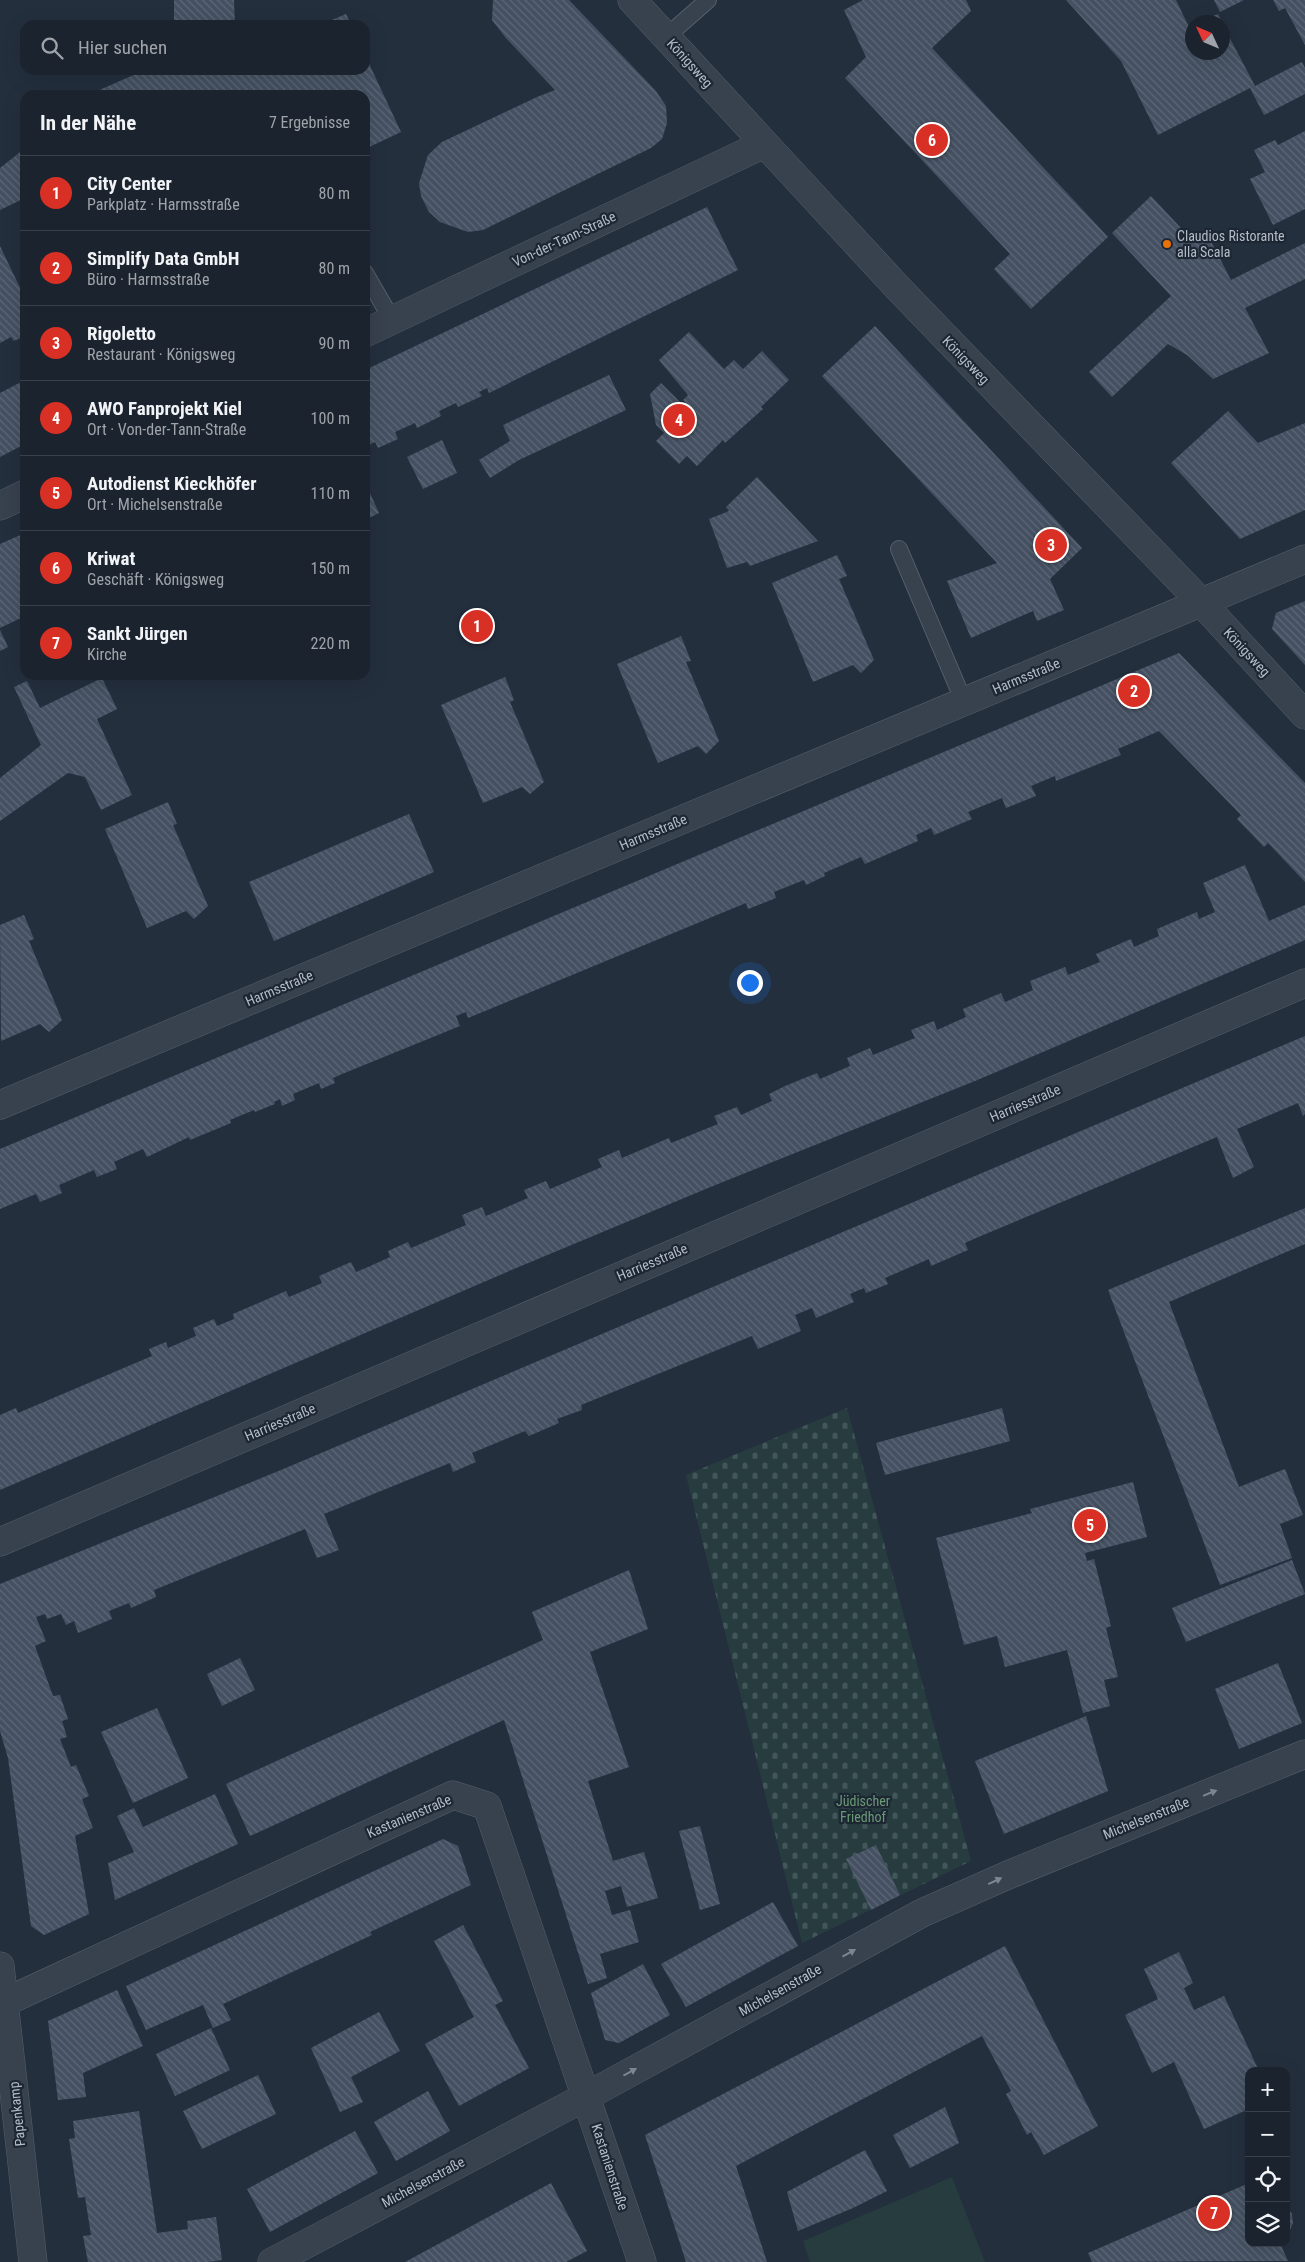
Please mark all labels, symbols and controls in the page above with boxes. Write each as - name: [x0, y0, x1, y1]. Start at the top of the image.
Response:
- north arrow: [1185, 15, 1230, 60]
- search box: [20, 20, 370, 75]
- icon: search: [38, 34, 66, 62]
- street label: Königsweg: [664, 35, 716, 91]
- text: Hier suchen: [78, 36, 167, 59]
- text: In der Nähe: [40, 111, 136, 135]
- text: 7 Ergebnisse: [269, 113, 350, 132]
- pin: 6: [916, 121, 948, 159]
- text: City Center: [87, 172, 172, 195]
- text: 1: [52, 184, 60, 203]
- text: 80 m: [318, 184, 350, 203]
- text: Parkplatz · Harmsstraße: [87, 195, 240, 214]
- street label: Von-der-Tann-Straße: [510, 208, 619, 270]
- place label: Claudios Ristorante alla Scala: [1177, 228, 1285, 260]
- marker: Claudios Ristorante alla Scala: [1161, 238, 1173, 250]
- text: Simplify Data GmbH: [87, 247, 239, 270]
- text: 2: [52, 259, 60, 278]
- text: 80 m: [318, 259, 350, 278]
- text: Büro · Harmsstraße: [87, 270, 209, 289]
- text: Rigoletto: [87, 322, 156, 345]
- street label: Königsweg: [939, 333, 993, 387]
- text: 3: [52, 334, 60, 353]
- text: 90 m: [318, 334, 350, 353]
- text: Restaurant · Königsweg: [87, 345, 235, 364]
- text: AWO Fanprojekt Kiel: [87, 397, 242, 420]
- pin: 4: [663, 401, 695, 439]
- text: 4: [52, 409, 60, 428]
- text: 100 m: [311, 409, 350, 428]
- text: Ort · Von-der-Tann-Straße: [87, 420, 246, 439]
- text: Autodienst Kieckhöfer: [87, 472, 256, 495]
- text: 5: [52, 484, 60, 503]
- text: 110 m: [311, 484, 350, 503]
- text: Ort · Michelsenstraße: [87, 495, 223, 514]
- pin: 3: [1035, 526, 1067, 564]
- text: Kriwat: [87, 547, 135, 570]
- text: 6: [52, 559, 60, 578]
- text: 150 m: [311, 559, 350, 578]
- text: Geschäft · Königsweg: [87, 570, 224, 589]
- pin: 1: [461, 607, 493, 645]
- text: Sankt Jürgen: [87, 622, 188, 645]
- street label: Königsweg: [1221, 624, 1273, 680]
- text: 7: [52, 634, 60, 653]
- text: 220 m: [311, 634, 350, 653]
- text: Kirche: [87, 645, 127, 664]
- street label: Harmsstraße: [990, 654, 1063, 697]
- pin: 2: [1118, 672, 1150, 710]
- street label: Harmsstraße: [617, 810, 690, 853]
- street label: Harmsstraße: [243, 966, 316, 1009]
- your location: [737, 970, 763, 996]
- street label: Harriesstraße: [987, 1081, 1063, 1125]
- street label: Harriesstraße: [614, 1240, 690, 1284]
- street label: Harriesstraße: [242, 1400, 318, 1444]
- pin: 5: [1074, 1506, 1106, 1544]
- one-way arrow: [1203, 1788, 1217, 1796]
- street label: Kastanienstraße: [364, 1791, 454, 1841]
- park label: Jüdischer Friedhof: [836, 1793, 890, 1825]
- street label: Michelsenstraße: [1101, 1793, 1192, 1843]
- one-way arrow: [988, 1877, 1002, 1885]
- one-way arrow: [842, 1949, 857, 1957]
- street label: Michelsenstraße: [736, 1961, 824, 2019]
- map controls: [1245, 2067, 1290, 2247]
- button: +: [1245, 2067, 1290, 2112]
- one-way arrow: [622, 2068, 637, 2076]
- street label: Papenkamp: [6, 2081, 28, 2147]
- button: −: [1245, 2112, 1290, 2157]
- street label: Kastanienstraße: [588, 2122, 632, 2213]
- street label: Michelsenstraße: [379, 2153, 468, 2211]
- button: locate: [1245, 2157, 1290, 2202]
- pin: 7: [1198, 2194, 1230, 2232]
- button: layers: [1245, 2202, 1290, 2247]

